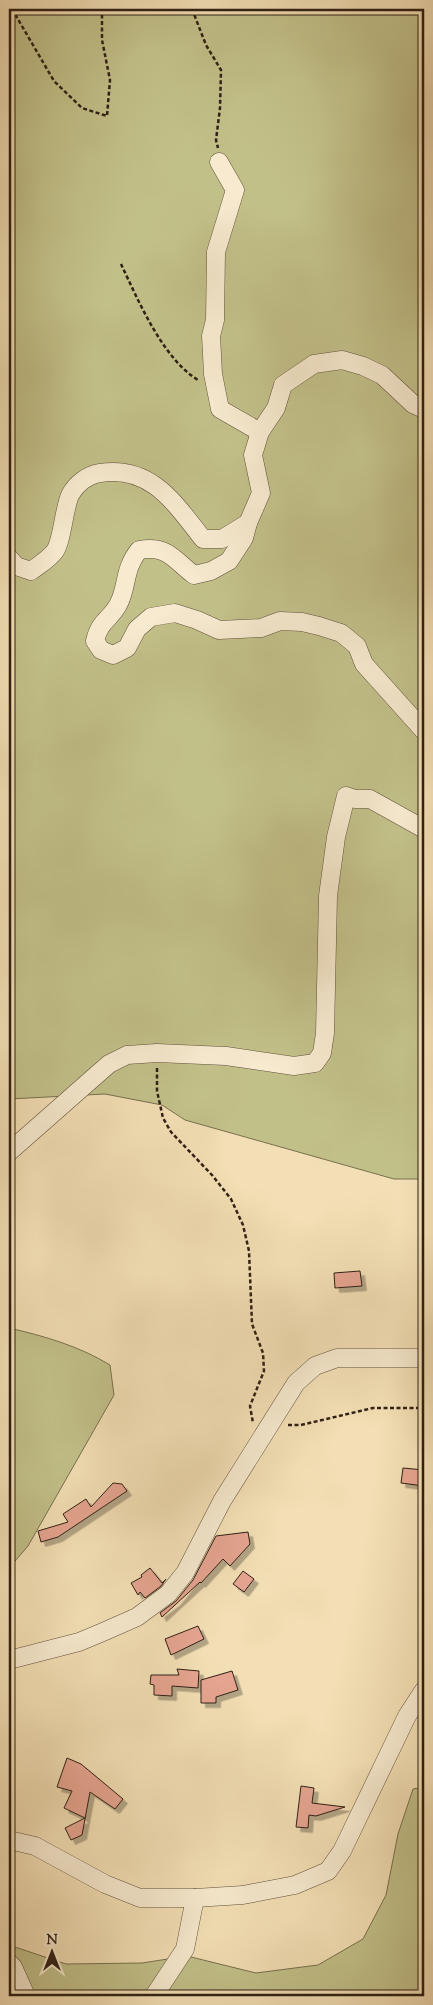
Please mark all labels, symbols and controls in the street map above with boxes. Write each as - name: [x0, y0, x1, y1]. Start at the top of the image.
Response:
- north arrow: [28, 1928, 78, 1978]
- text: N: [46, 1931, 58, 1951]

